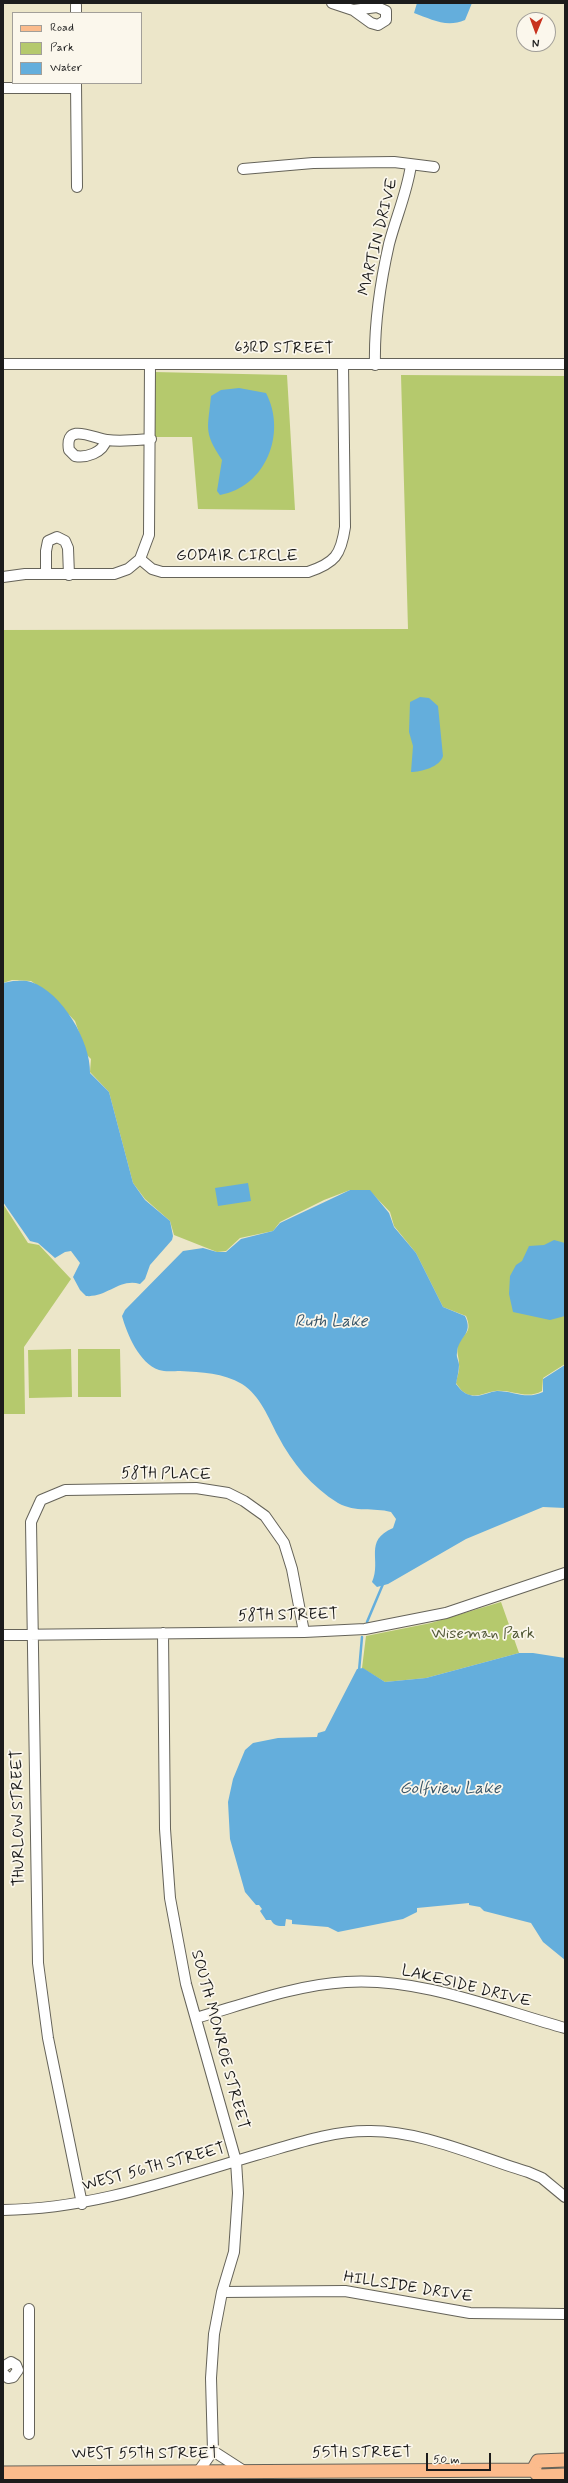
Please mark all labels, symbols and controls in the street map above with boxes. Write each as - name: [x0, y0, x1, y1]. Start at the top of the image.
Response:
- legend: [12, 12, 142, 84]
- north arrow: [516, 12, 556, 52]
- text: Road: [50, 20, 74, 36]
- text: N: [532, 36, 540, 50]
- text: Park: [50, 40, 74, 56]
- text: Water: [50, 60, 82, 76]
- street label: MARTIN DRIVE: [355, 176, 403, 298]
- street label: 63RD STREET: [234, 339, 334, 359]
- street label: GODAIR CIRCLE: [176, 547, 298, 567]
- water label: Ruth Lake: [295, 1312, 367, 1332]
- street label: 58TH PLACE: [121, 1465, 211, 1485]
- street label: 58TH STREET: [238, 1606, 338, 1626]
- park label: Wiseman Park: [431, 1625, 535, 1645]
- street label: THURLOW STREET: [8, 1749, 30, 1887]
- water label: Golfview Lake: [399, 1779, 501, 1799]
- street label: SOUTH MONROE STREET: [186, 1948, 252, 2132]
- street label: LAKESIDE DRIVE: [399, 1962, 533, 2012]
- street label: WEST 56TH STREET: [80, 2140, 228, 2196]
- street label: HILLSIDE DRIVE: [342, 2268, 474, 2308]
- street label: 55TH STREET: [312, 2444, 412, 2464]
- street label: WEST 55TH STREET: [72, 2445, 218, 2465]
- scale bar: [428, 2445, 493, 2471]
- text: 50 m: [433, 2452, 460, 2468]

